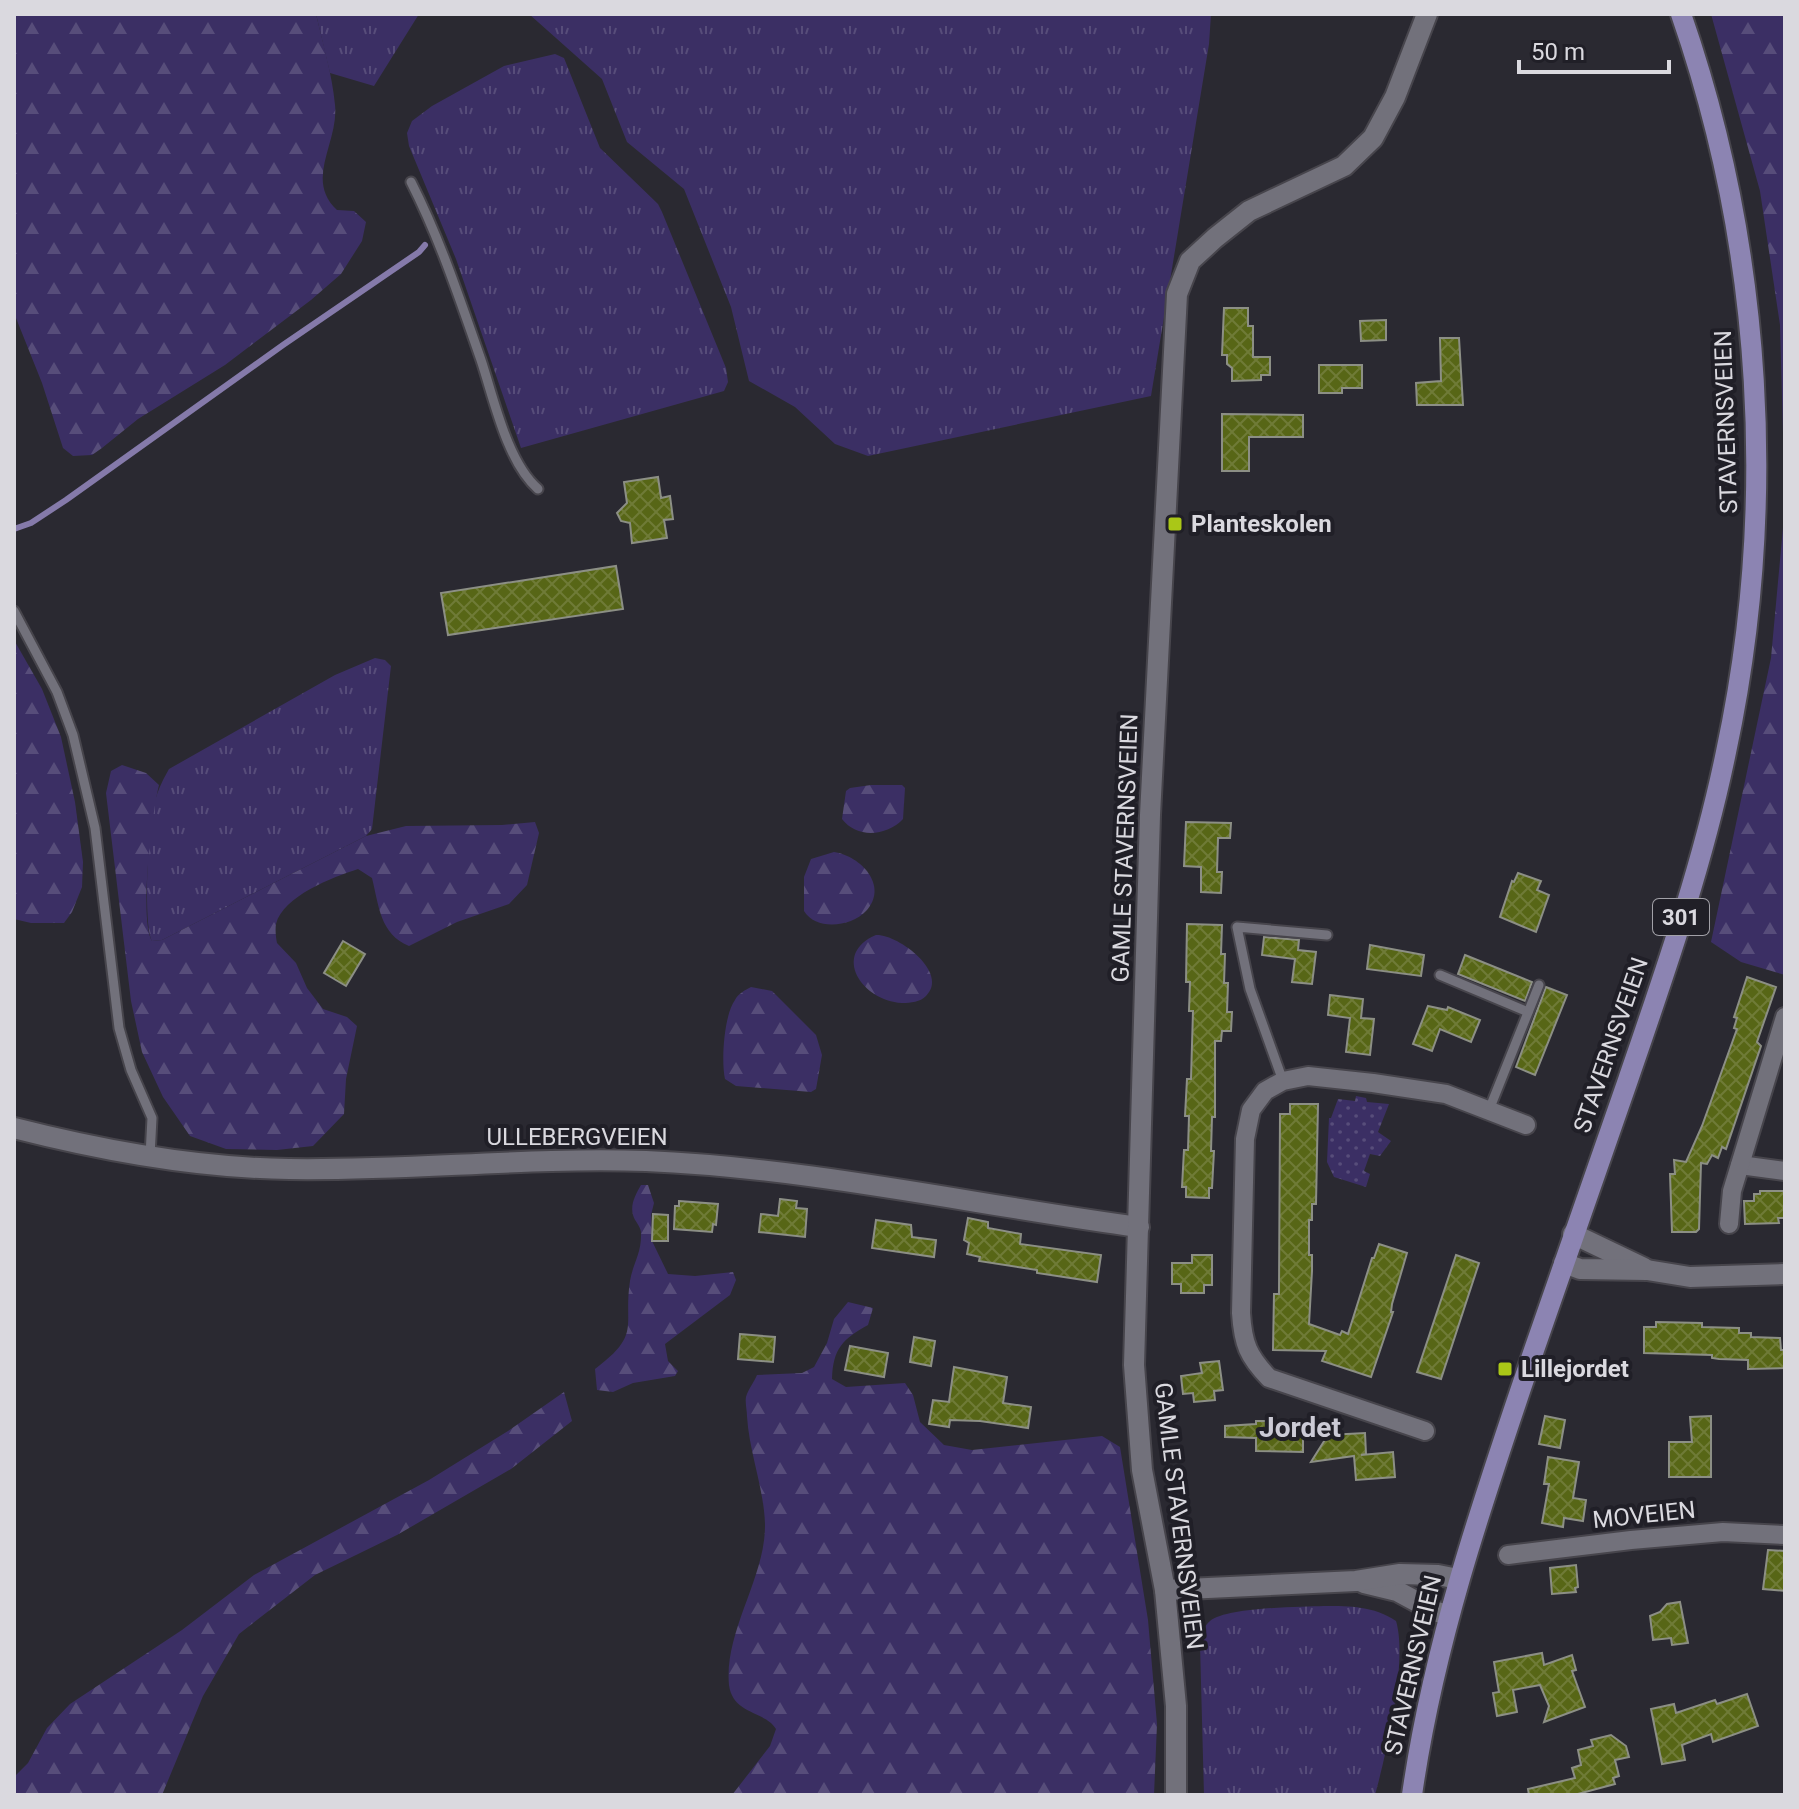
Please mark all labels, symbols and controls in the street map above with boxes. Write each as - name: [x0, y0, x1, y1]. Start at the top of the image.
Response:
- scale bar: [1519, 24, 1669, 74]
- text: 50 m: [1531, 38, 1585, 66]
- street label: STAVERNSVEIEN: [1709, 330, 1743, 514]
- place label: Planteskolen: [1191, 510, 1332, 538]
- marker: Planteskolen: [1166, 515, 1184, 533]
- street label: GAMLE STAVERNSVEIEN: [1106, 713, 1144, 983]
- road number: 301: [1653, 899, 1709, 935]
- street label: STAVERNSVEIEN: [1568, 954, 1654, 1136]
- street label: ULLEBERGVEIEN: [487, 1123, 668, 1151]
- place label: Lillejordet: [1521, 1355, 1629, 1383]
- marker: Lillejordet: [1496, 1360, 1514, 1378]
- street label: GAMLE STAVERNSVEIEN: [1149, 1381, 1209, 1651]
- district label: Jordet: [1259, 1411, 1341, 1444]
- street label: MOVEIEN: [1591, 1496, 1697, 1534]
- street label: STAVERNSVEIEN: [1379, 1572, 1447, 1758]

